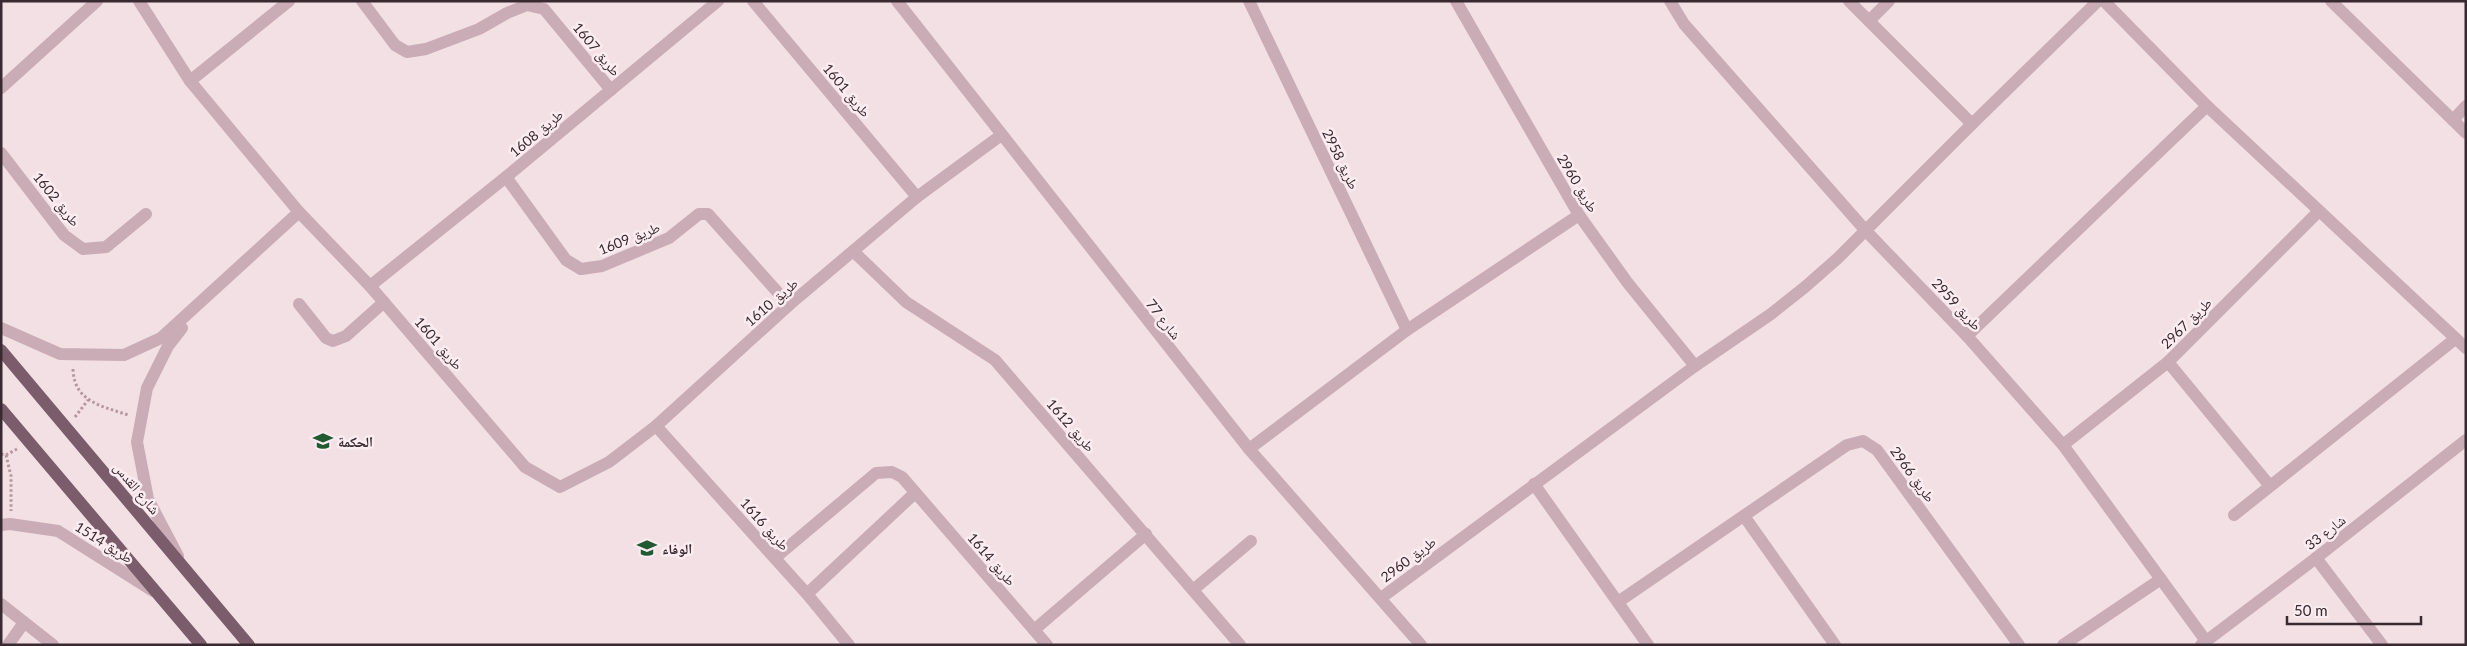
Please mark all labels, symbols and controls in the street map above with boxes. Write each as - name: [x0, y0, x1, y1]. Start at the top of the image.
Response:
- street label: طريق 1607: [568, 19, 624, 81]
- street label: طريق 1601: [818, 60, 874, 122]
- street label: طريق 1608: [506, 106, 568, 162]
- street label: طريق 2958: [1317, 126, 1363, 193]
- street label: طريق 2960: [1552, 151, 1602, 216]
- street label: طريق 1602: [28, 168, 84, 231]
- street label: طريق 1609: [596, 218, 663, 260]
- street label: طريق 1610: [741, 274, 802, 331]
- street label: طريق 2959: [1927, 275, 1985, 335]
- street label: طريق 2967: [2157, 294, 2216, 353]
- street label: شارع 77: [1141, 295, 1185, 344]
- street label: طريق 1601: [410, 313, 467, 374]
- street label: طريق 1612: [1042, 395, 1099, 456]
- school or university icon: الحكمة: [312, 430, 334, 452]
- place label: الحكمة: [338, 433, 373, 450]
- street label: طريق 2966: [1885, 443, 1939, 506]
- street label: شارع القدس: [109, 459, 164, 519]
- street label: طريق 1616: [736, 494, 793, 555]
- street label: شارع 33: [2301, 511, 2350, 555]
- street label: طريق 1514: [71, 518, 136, 568]
- street label: طريق 1614: [963, 529, 1020, 590]
- street label: طريق 2960: [1377, 533, 1440, 587]
- school or university icon: الوفاء: [636, 537, 658, 559]
- place label: الوفاء: [662, 540, 692, 557]
- scale bar: [2287, 594, 2421, 626]
- text: 50 m: [2294, 601, 2328, 619]

